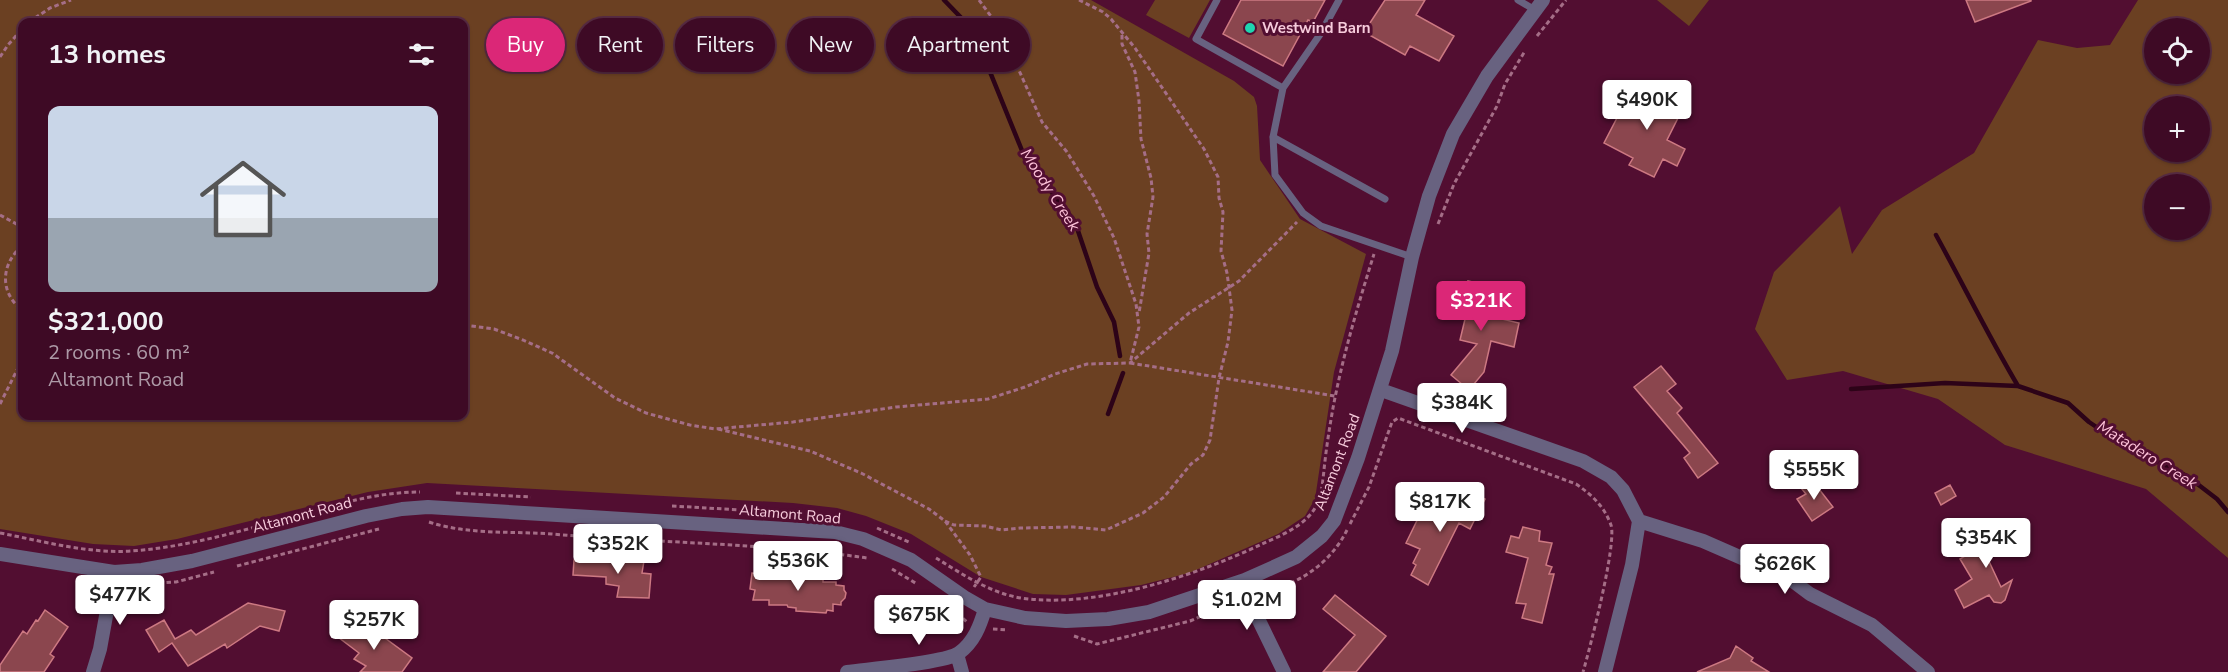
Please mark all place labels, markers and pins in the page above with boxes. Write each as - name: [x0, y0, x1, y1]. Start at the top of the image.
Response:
- place label: Westwind Barn: [1262, 18, 1371, 38]
- marker: Westwind Barn: [1243, 21, 1257, 35]
- pin: $490K: [1605, 80, 1689, 131]
- pin: $321K: [1439, 281, 1523, 332]
- pin: $384K: [1420, 383, 1504, 434]
- pin: $555K: [1772, 450, 1856, 501]
- pin: $817K: [1398, 482, 1482, 533]
- pin: $354K: [1944, 518, 2028, 569]
- pin: $352K: [576, 524, 660, 575]
- pin: $536K: [756, 541, 840, 592]
- pin: $626K: [1743, 544, 1827, 595]
- pin: $477K: [78, 575, 162, 626]
- pin: $1.02M: [1198, 580, 1296, 631]
- pin: $675K: [877, 595, 961, 646]
- pin: $257K: [332, 600, 416, 651]

